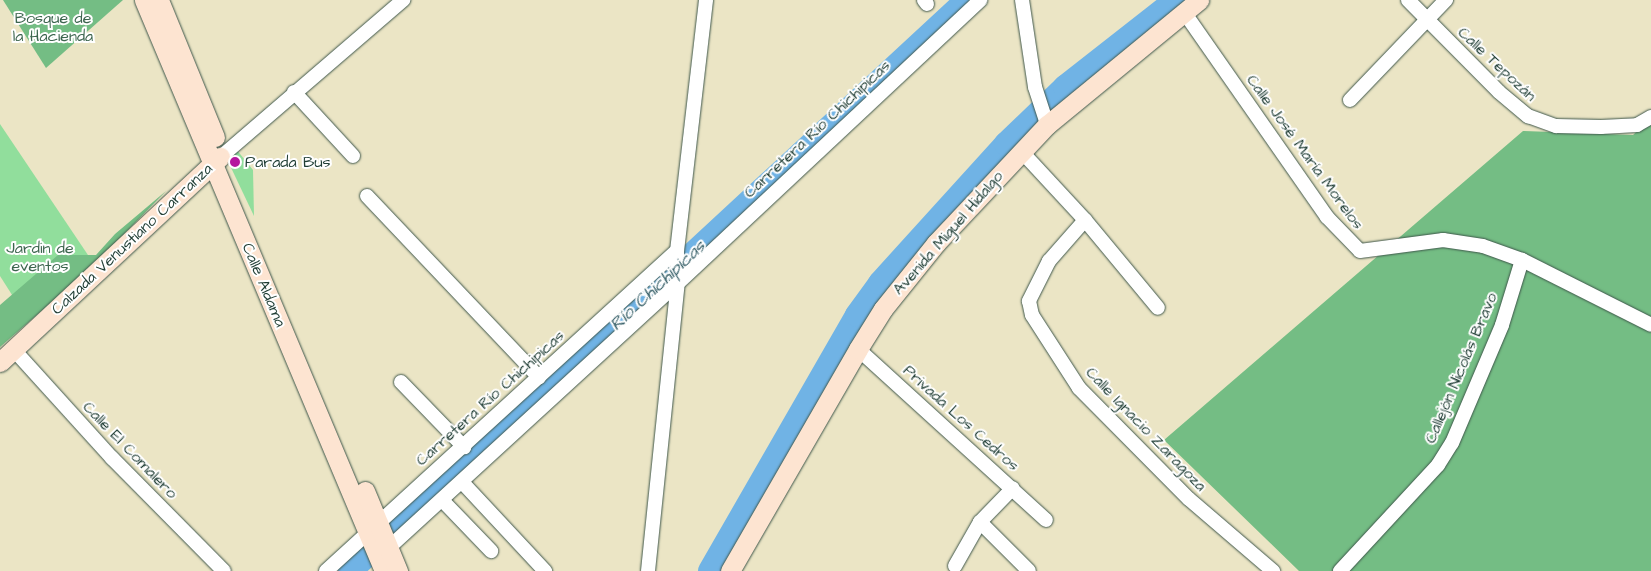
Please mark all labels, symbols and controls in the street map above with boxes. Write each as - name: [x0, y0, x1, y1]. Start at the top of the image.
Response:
- park label: Bosque de la Hacienda: [13, 8, 93, 46]
- street label: Calle Tepozán: [1454, 23, 1540, 105]
- street label: Carretera Río Chichipicas: [740, 56, 894, 202]
- street label: Calle José María Morelos: [1242, 71, 1368, 233]
- place label: Parada Bus: [245, 152, 331, 172]
- marker: Parada Bus: [229, 156, 241, 168]
- street label: Calzada Venustiano Carranza: [47, 159, 217, 319]
- street label: Avenida Miguel Hidalgo: [889, 167, 1007, 299]
- water label: Río Chichipicas: [606, 236, 710, 336]
- park label: Jardin de eventos: [6, 238, 74, 276]
- street label: Calle Aldama: [238, 240, 290, 330]
- street label: Callejón Nicolás Bravo: [1421, 290, 1501, 446]
- street label: Carretera Río Chichipicas: [412, 326, 568, 470]
- street label: Privada Los Cedros: [899, 361, 1023, 475]
- street label: Calle Ignacio Zaragoza: [1082, 363, 1210, 495]
- street label: Calle El Comalero: [79, 397, 181, 503]

